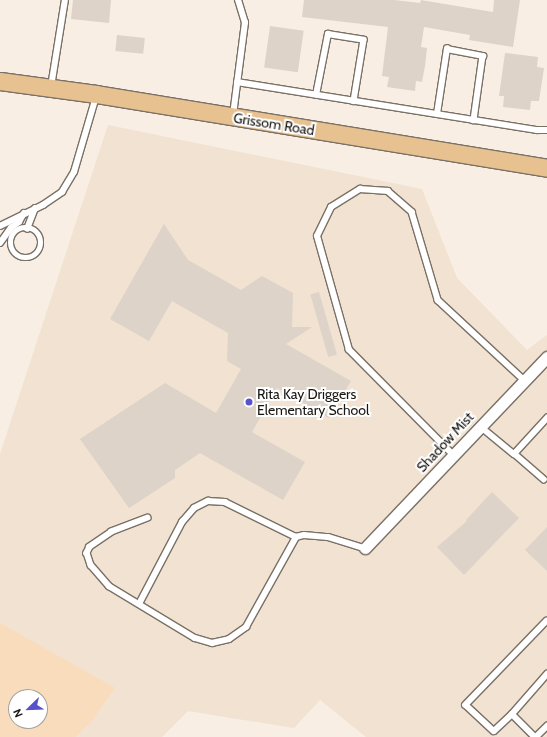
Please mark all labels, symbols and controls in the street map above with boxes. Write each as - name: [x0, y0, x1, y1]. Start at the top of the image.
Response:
- street label: Grissom Road: [232, 109, 316, 139]
- place label: Rita Kay Driggers Elementary School: [257, 386, 369, 418]
- marker: Rita Kay Driggers Elementary School: [244, 397, 254, 407]
- street label: Shadow Mist: [413, 409, 477, 475]
- north arrow: [8, 689, 48, 729]
- text: N: [10, 707, 26, 720]

